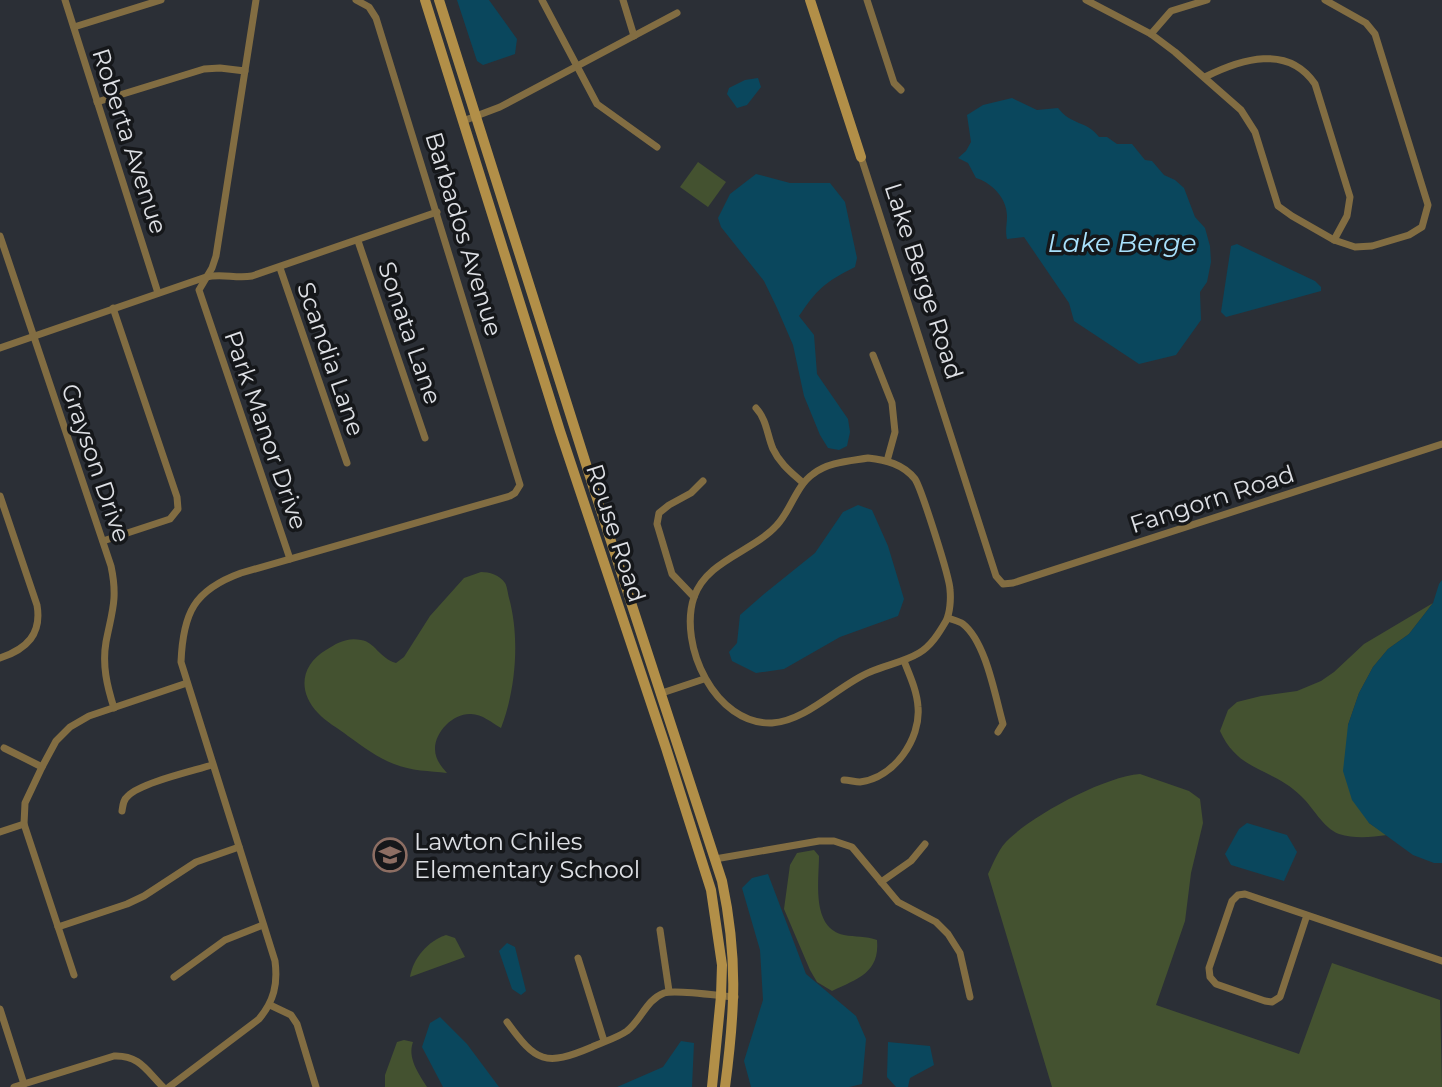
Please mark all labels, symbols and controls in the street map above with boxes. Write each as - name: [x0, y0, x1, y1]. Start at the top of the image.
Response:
- street label: Roberta Avenue: [86, 45, 174, 237]
- street label: Barbados Avenue: [419, 128, 509, 340]
- street label: Lake Berge Road: [879, 179, 969, 383]
- water label: Lake Berge: [1047, 227, 1197, 259]
- street label: Sonata Lane: [372, 258, 448, 408]
- street label: Scandia Lane: [291, 278, 371, 440]
- street label: Park Manor Drive: [218, 327, 314, 533]
- street label: Grayson Drive: [55, 380, 137, 546]
- street label: Fangorn Road: [1126, 459, 1298, 539]
- street label: Rouse Road: [580, 460, 652, 606]
- place label: Lawton Chiles Elementary School: [414, 827, 640, 884]
- school or university icon: Lawton Chiles Elementary School: [371, 836, 409, 874]

